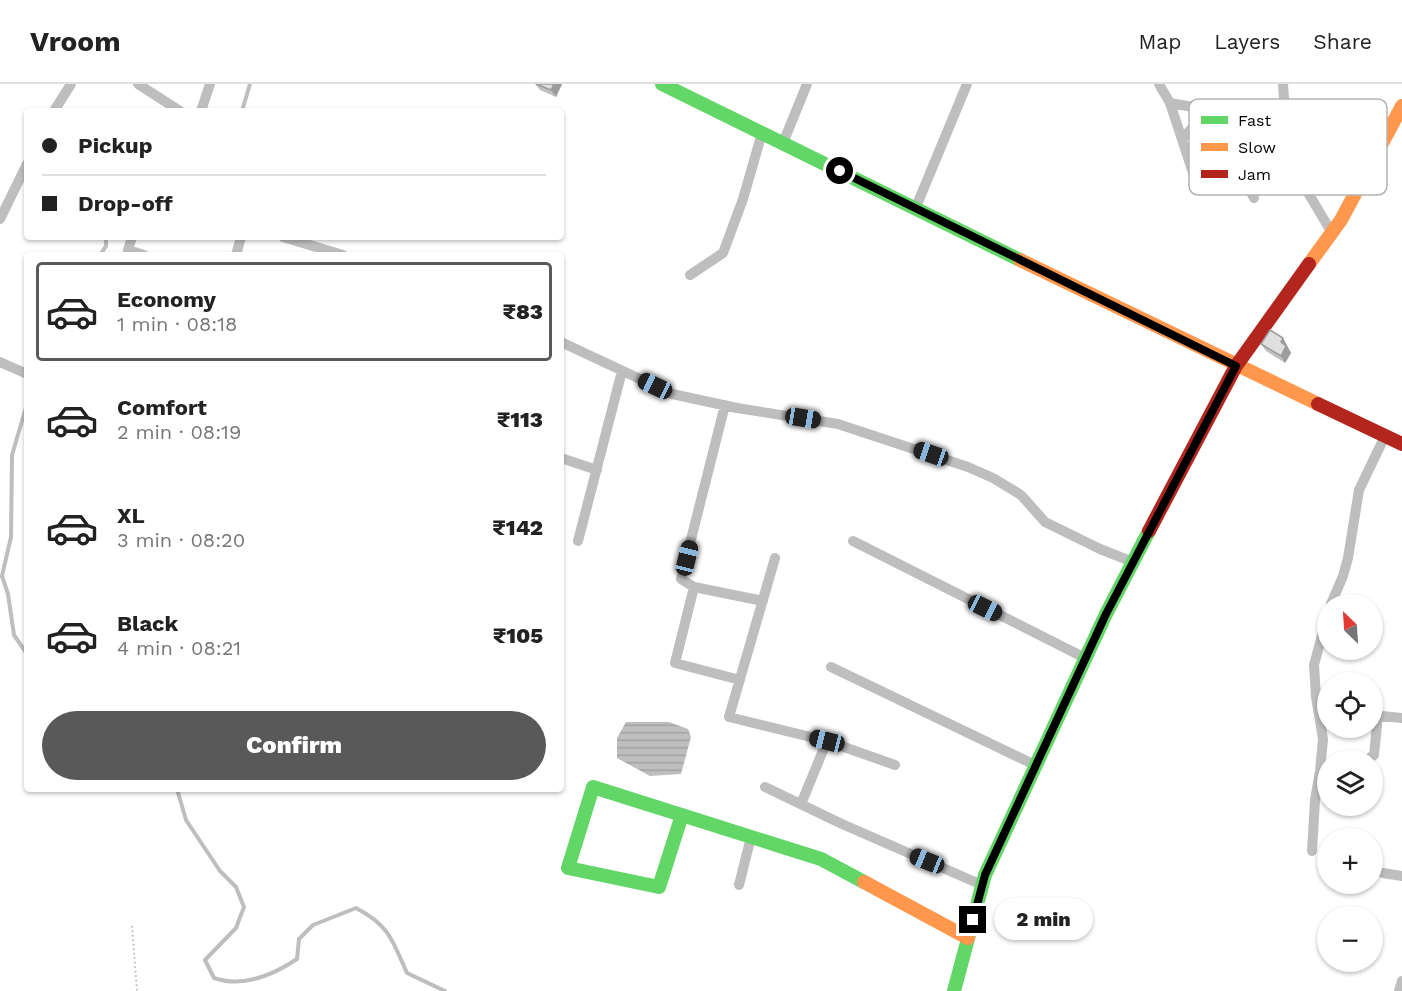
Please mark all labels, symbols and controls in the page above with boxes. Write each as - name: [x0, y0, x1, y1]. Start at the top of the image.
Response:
- text: Vroom: [30, 25, 121, 58]
- text: Map: [1138, 29, 1181, 54]
- text: Layers: [1214, 29, 1280, 54]
- text: Share: [1313, 29, 1372, 54]
- legend: [1189, 99, 1387, 195]
- text: Fast: [1238, 111, 1271, 130]
- text: Pickup: [78, 133, 153, 158]
- text: Slow: [1238, 138, 1276, 157]
- route start: [826, 157, 853, 184]
- text: Jam: [1238, 165, 1271, 184]
- text: Drop-off: [78, 191, 173, 216]
- icon: car: [45, 285, 99, 339]
- text: Economy: [117, 287, 216, 312]
- text: ₹83: [502, 299, 543, 324]
- text: 1 min · 08:18: [117, 312, 237, 336]
- car: [635, 370, 675, 402]
- icon: car: [45, 393, 99, 447]
- text: Comfort: [117, 395, 207, 420]
- car: [784, 406, 822, 430]
- text: ₹113: [497, 407, 543, 432]
- text: 2 min · 08:19: [117, 420, 241, 444]
- car: [911, 440, 951, 468]
- icon: car: [45, 501, 99, 555]
- text: XL: [117, 503, 145, 528]
- text: ₹142: [492, 515, 543, 540]
- text: 3 min · 08:20: [117, 528, 245, 552]
- car: [674, 538, 700, 578]
- car: [965, 592, 1005, 624]
- north arrow: [1317, 594, 1383, 660]
- map controls: [1317, 594, 1383, 972]
- icon: car: [45, 609, 99, 663]
- text: Black: [117, 611, 178, 636]
- text: ₹105: [493, 623, 543, 648]
- text: 4 min · 08:21: [117, 636, 241, 660]
- button: locate: [1317, 672, 1383, 738]
- button: Confirm: [42, 711, 546, 780]
- car: [807, 728, 847, 754]
- button: layers: [1317, 750, 1383, 816]
- button: +: [1317, 828, 1383, 894]
- car: [907, 846, 947, 876]
- callout: 2 min: [994, 899, 1093, 941]
- route end: [959, 906, 986, 933]
- button: −: [1317, 906, 1383, 972]
- text: 2 min: [1016, 907, 1071, 931]

